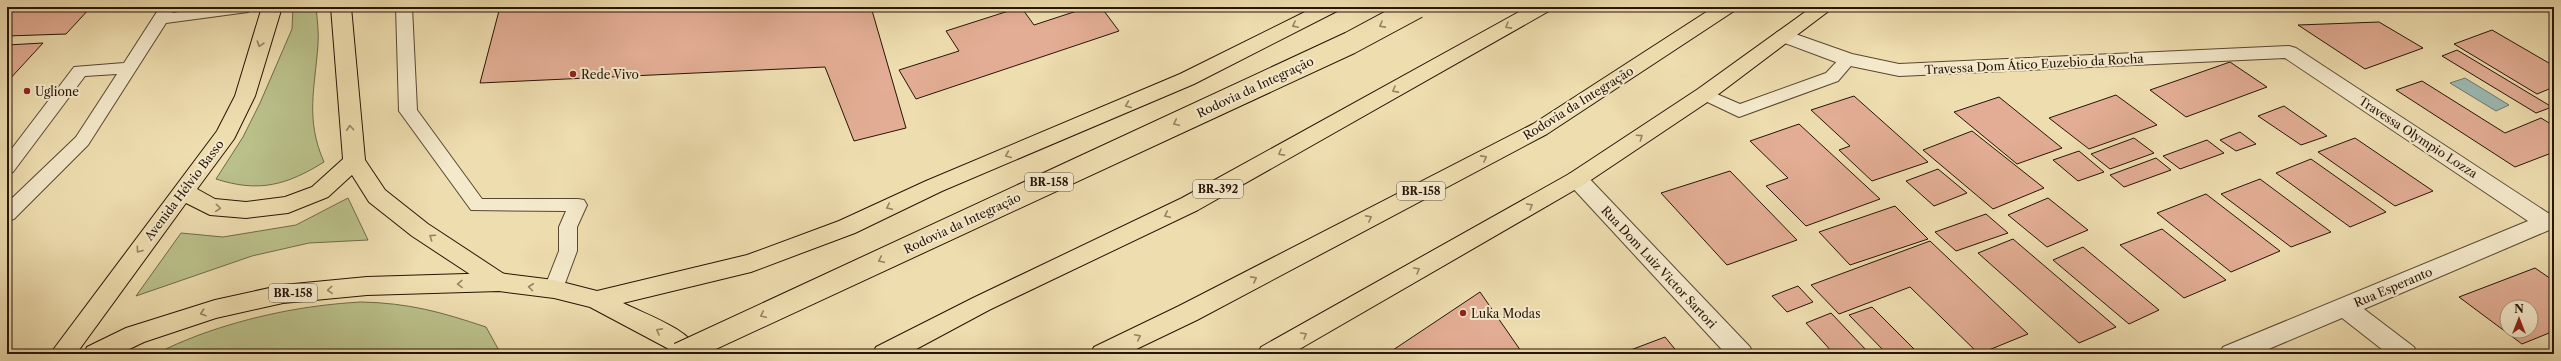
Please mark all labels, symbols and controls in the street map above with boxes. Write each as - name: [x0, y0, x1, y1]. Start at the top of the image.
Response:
- one-way arrow: [1292, 20, 1300, 27]
- one-way arrow: [1379, 21, 1386, 28]
- one-way arrow: [1505, 21, 1512, 29]
- one-way arrow: [256, 41, 265, 48]
- street label: Travessa Dom Ático Euzebio da Rocha: [1924, 50, 2145, 77]
- street label: Rodovia da Integração: [1194, 53, 1316, 121]
- street label: Rodovia da Integração: [1520, 63, 1636, 143]
- place label: Rede Vivo: [581, 67, 639, 82]
- marker: Rede Vivo: [568, 69, 578, 79]
- place label: Uglione: [35, 84, 79, 99]
- one-way arrow: [1392, 85, 1399, 92]
- marker: Uglione: [22, 86, 32, 96]
- street label: Travessa Olympio Lozza: [2356, 93, 2481, 181]
- one-way arrow: [1124, 100, 1131, 108]
- one-way arrow: [1173, 118, 1181, 126]
- one-way arrow: [345, 125, 354, 131]
- one-way arrow: [1636, 134, 1643, 142]
- street label: Avenida Hélvio Basso: [141, 137, 227, 244]
- one-way arrow: [1278, 149, 1285, 156]
- one-way arrow: [1004, 151, 1011, 159]
- one-way arrow: [1480, 155, 1488, 163]
- road number: BR-158: [1025, 173, 1073, 191]
- road number: BR-392: [1193, 180, 1243, 198]
- road number: BR-158: [1397, 182, 1445, 200]
- street label: Rodovia da Integração: [901, 189, 1023, 257]
- one-way arrow: [885, 202, 893, 210]
- one-way arrow: [215, 203, 221, 212]
- street label: Rua Dom Luiz Victor Sartori: [1598, 203, 1720, 332]
- one-way arrow: [1526, 204, 1533, 211]
- one-way arrow: [1164, 210, 1171, 218]
- one-way arrow: [1365, 215, 1373, 223]
- one-way arrow: [429, 235, 436, 242]
- one-way arrow: [136, 246, 143, 253]
- one-way arrow: [877, 255, 885, 263]
- street label: Rua Esperanto: [2352, 264, 2434, 310]
- one-way arrow: [1413, 268, 1420, 275]
- one-way arrow: [1250, 276, 1257, 283]
- one-way arrow: [457, 279, 463, 288]
- one-way arrow: [528, 282, 534, 291]
- road number: BR-158: [269, 284, 317, 302]
- one-way arrow: [327, 285, 333, 294]
- north arrow: [2499, 299, 2539, 339]
- text: N: [2514, 302, 2524, 316]
- place label: Luka Modas: [1471, 306, 1540, 321]
- one-way arrow: [199, 308, 206, 316]
- marker: Luka Modas: [1458, 308, 1468, 318]
- one-way arrow: [759, 310, 767, 318]
- one-way arrow: [656, 329, 663, 336]
- one-way arrow: [1300, 332, 1307, 339]
- one-way arrow: [1134, 334, 1142, 342]

